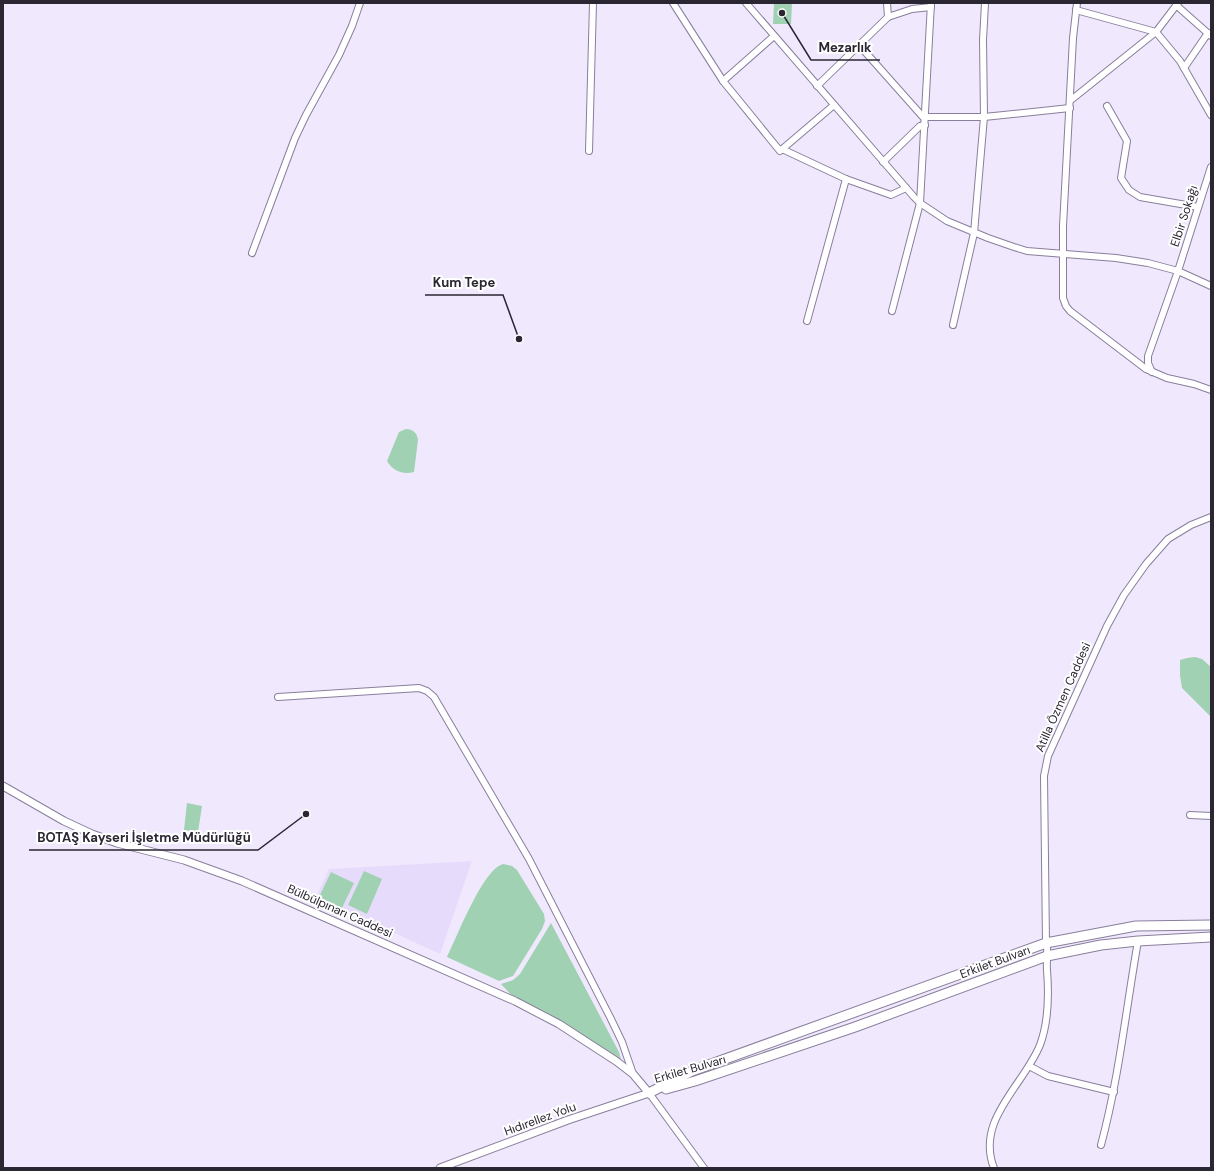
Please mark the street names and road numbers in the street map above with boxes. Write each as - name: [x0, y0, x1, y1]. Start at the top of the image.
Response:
- street label: Elbir Sokağı: [1167, 183, 1201, 249]
- street label: Atilla Özmen Caddesi: [1032, 640, 1094, 754]
- street label: Bülbülpınarı Caddesi: [285, 881, 395, 941]
- street label: Erkilet Bulvarı: [958, 942, 1032, 982]
- street label: Erkilet Bulvarı: [652, 1051, 728, 1087]
- street label: Hıdırellez Yolu: [502, 1099, 578, 1139]

